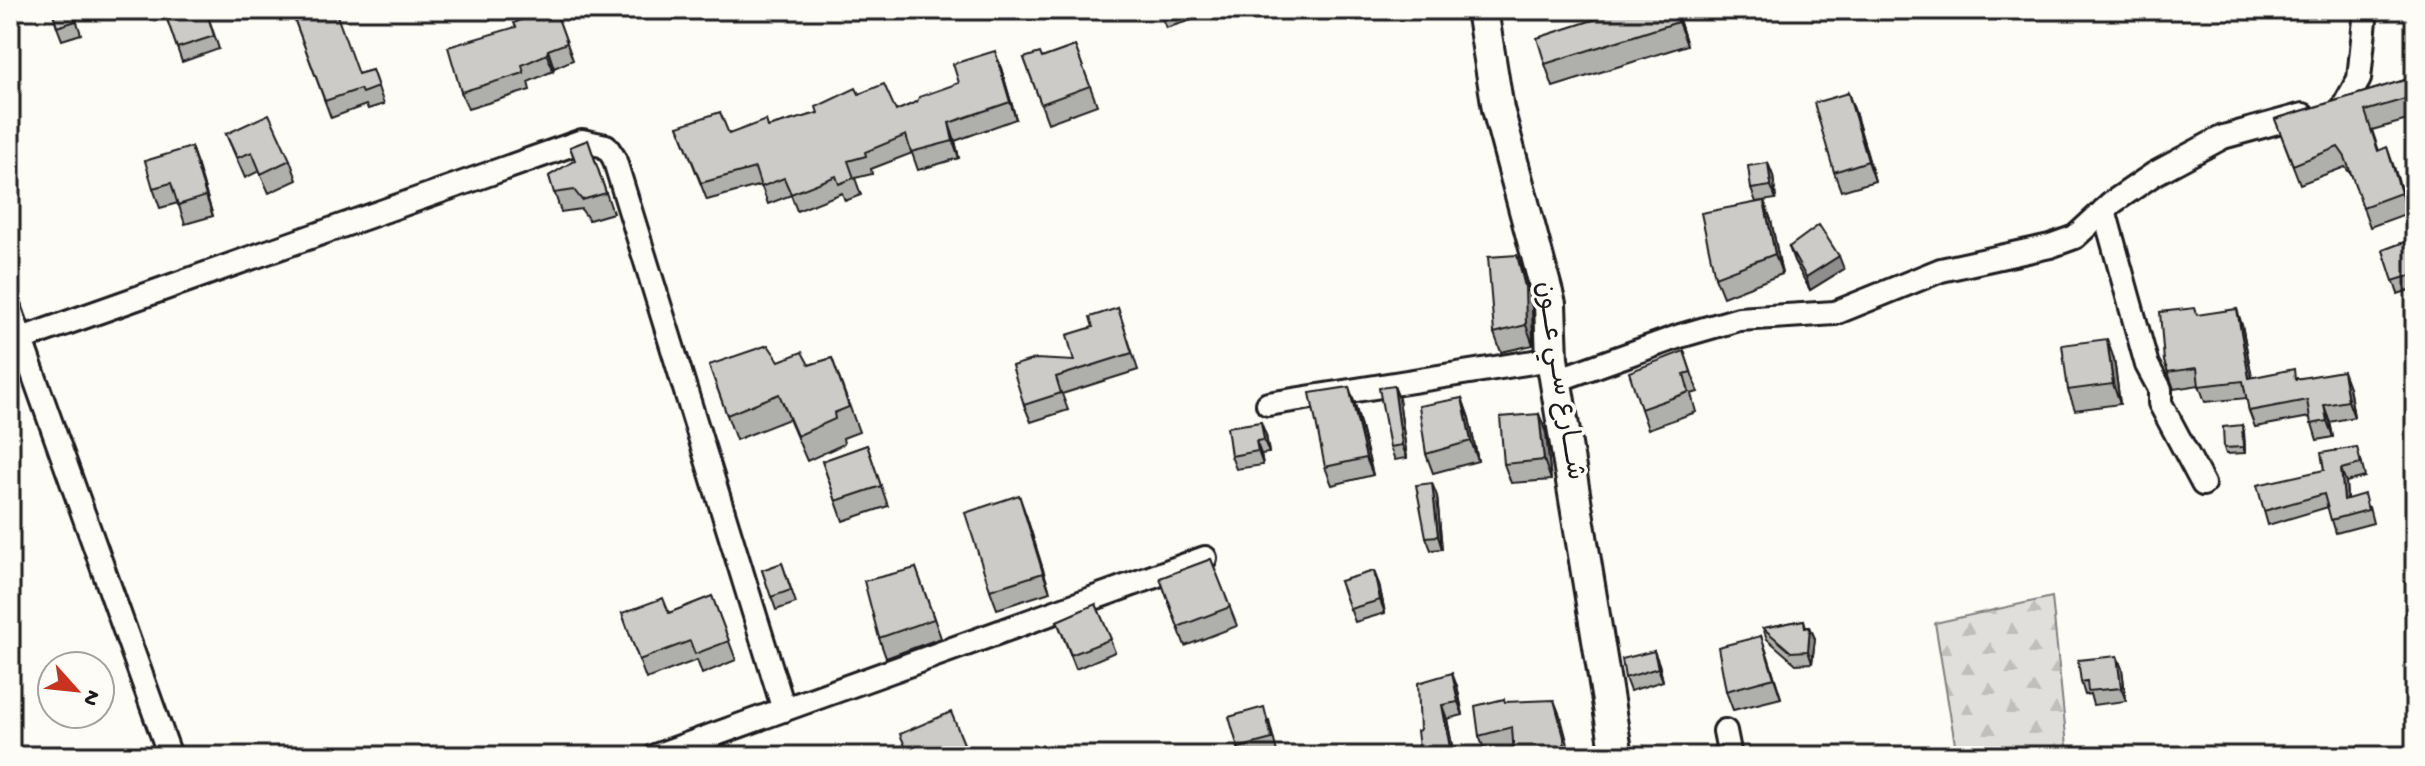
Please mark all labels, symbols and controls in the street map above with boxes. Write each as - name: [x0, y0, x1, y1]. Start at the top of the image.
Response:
- street label: شــــارع ســي عـــون: [1524, 279, 1589, 483]
- north arrow: [36, 650, 116, 730]
- text: N: [75, 685, 105, 710]

